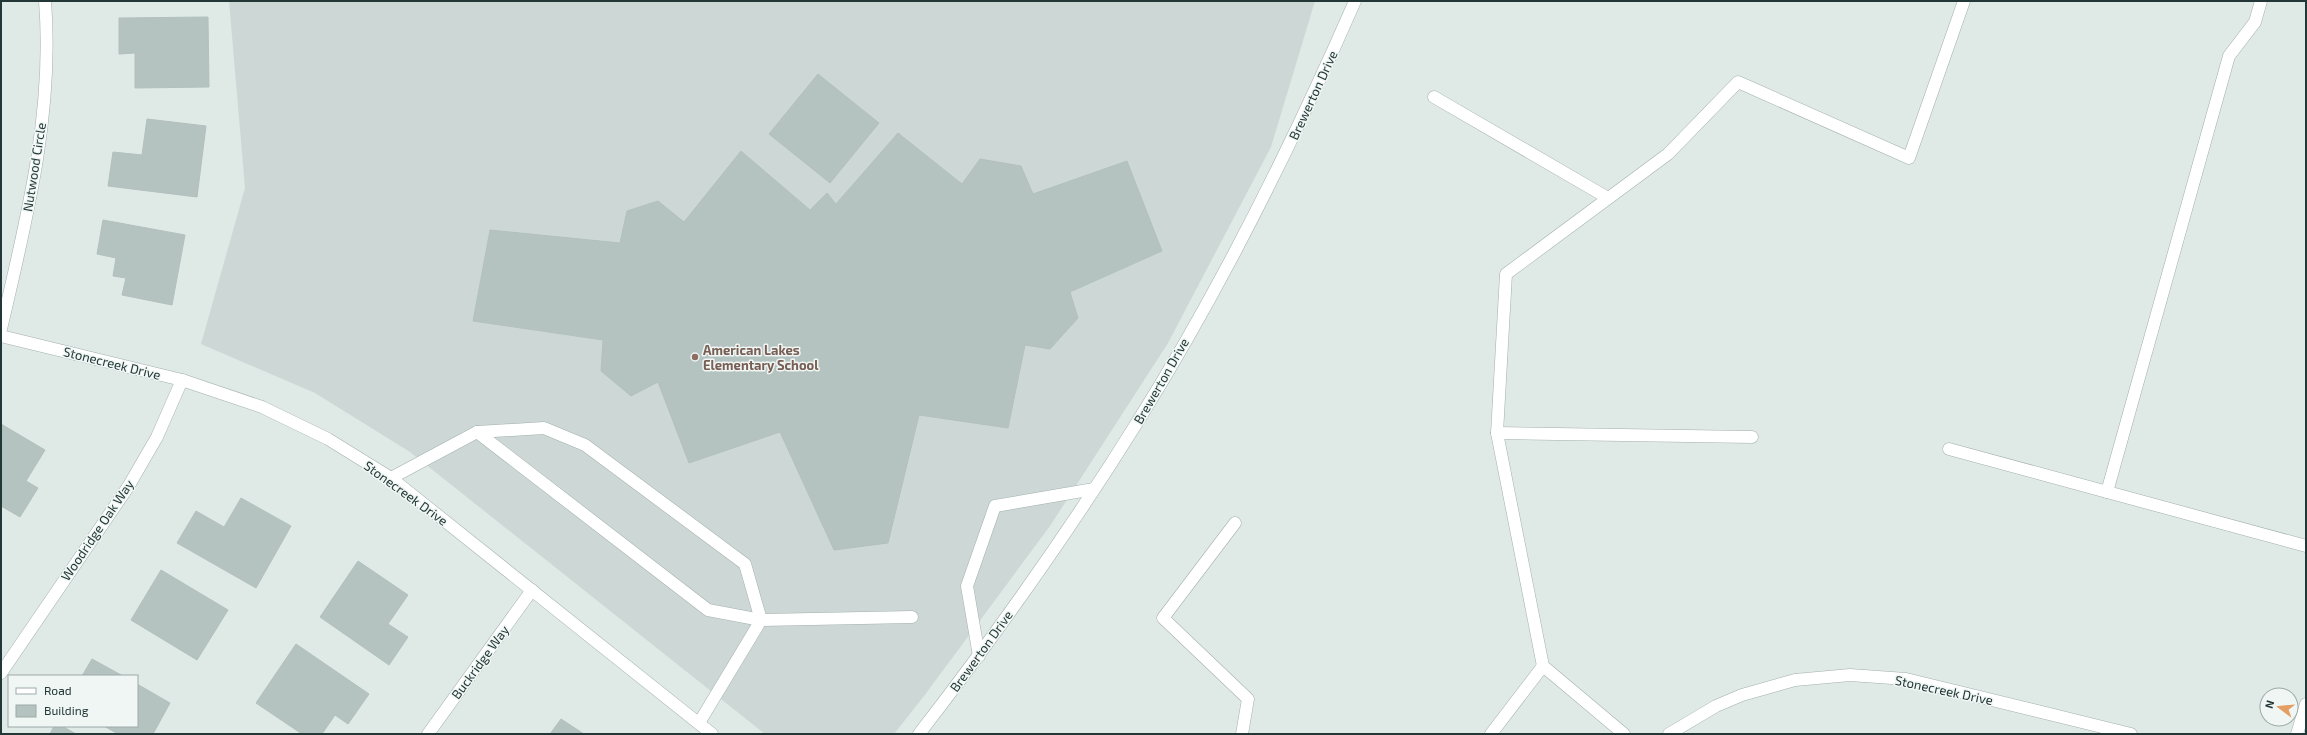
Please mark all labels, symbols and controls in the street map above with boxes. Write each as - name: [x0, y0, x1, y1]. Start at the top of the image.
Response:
- street label: Brewerton Drive: [1285, 48, 1341, 142]
- street label: Nutwood Circle: [19, 121, 49, 213]
- street label: Brewerton Drive: [1130, 335, 1192, 427]
- place label: American Lakes Elementary School: [703, 342, 819, 373]
- street label: Stonecreek Drive: [62, 343, 162, 383]
- marker: American Lakes Elementary School: [690, 352, 700, 362]
- street label: Stonecreek Drive: [361, 457, 451, 529]
- street label: Woodridge Oak Way: [57, 476, 137, 584]
- street label: Brewerton Drive: [946, 607, 1016, 695]
- street label: Buckridge Way: [448, 622, 512, 702]
- street label: Stonecreek Drive: [1894, 672, 1994, 708]
- legend: [8, 675, 138, 727]
- text: Road: [44, 683, 72, 697]
- north arrow: [2259, 687, 2299, 727]
- text: N: [2262, 698, 2276, 710]
- text: Building: [44, 703, 89, 717]

